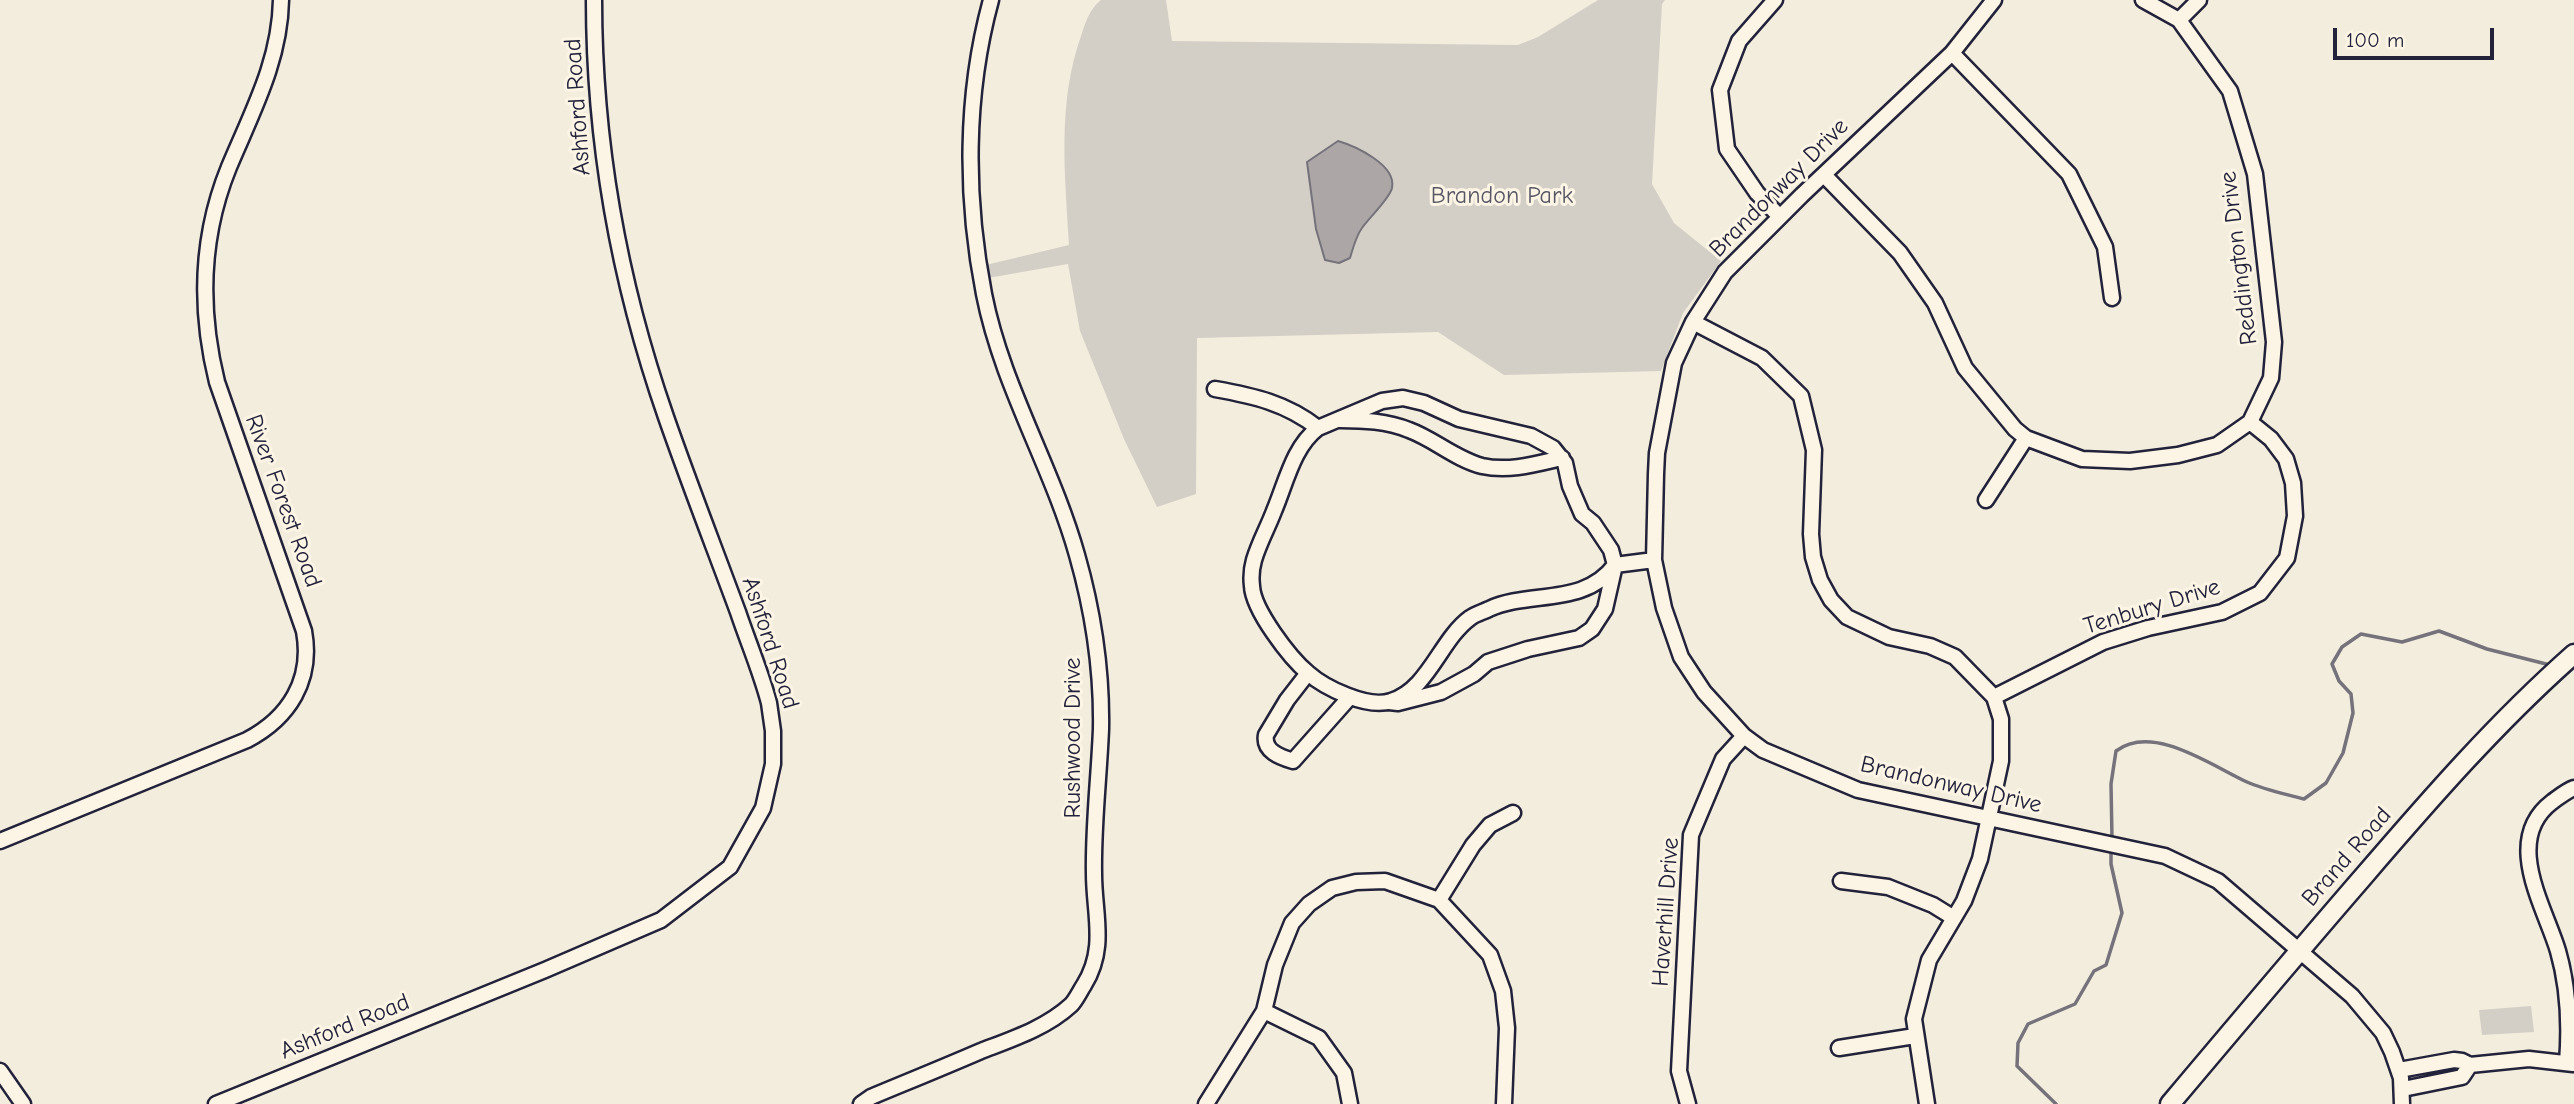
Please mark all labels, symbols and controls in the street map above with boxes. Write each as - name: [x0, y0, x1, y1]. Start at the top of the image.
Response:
- scale bar: [2336, 14, 2497, 58]
- text: 100 m: [2346, 28, 2404, 52]
- street label: Ashford Road: [559, 38, 597, 176]
- street label: Brandonway Drive: [1703, 112, 1855, 264]
- street label: Reddington Drive: [2214, 170, 2264, 346]
- park label: Brandon Park: [1431, 182, 1573, 210]
- street label: River Forest Road: [238, 411, 328, 591]
- street label: Ashford Road: [735, 573, 805, 713]
- street label: Tenbury Drive: [2080, 573, 2224, 641]
- street label: Rushwood Drive: [1059, 657, 1087, 819]
- street label: Brandonway Drive: [1858, 750, 2044, 820]
- street label: Brand Road: [2296, 801, 2398, 913]
- street label: Haverhill Drive: [1646, 837, 1686, 987]
- street label: Ashford Road: [276, 988, 414, 1066]

